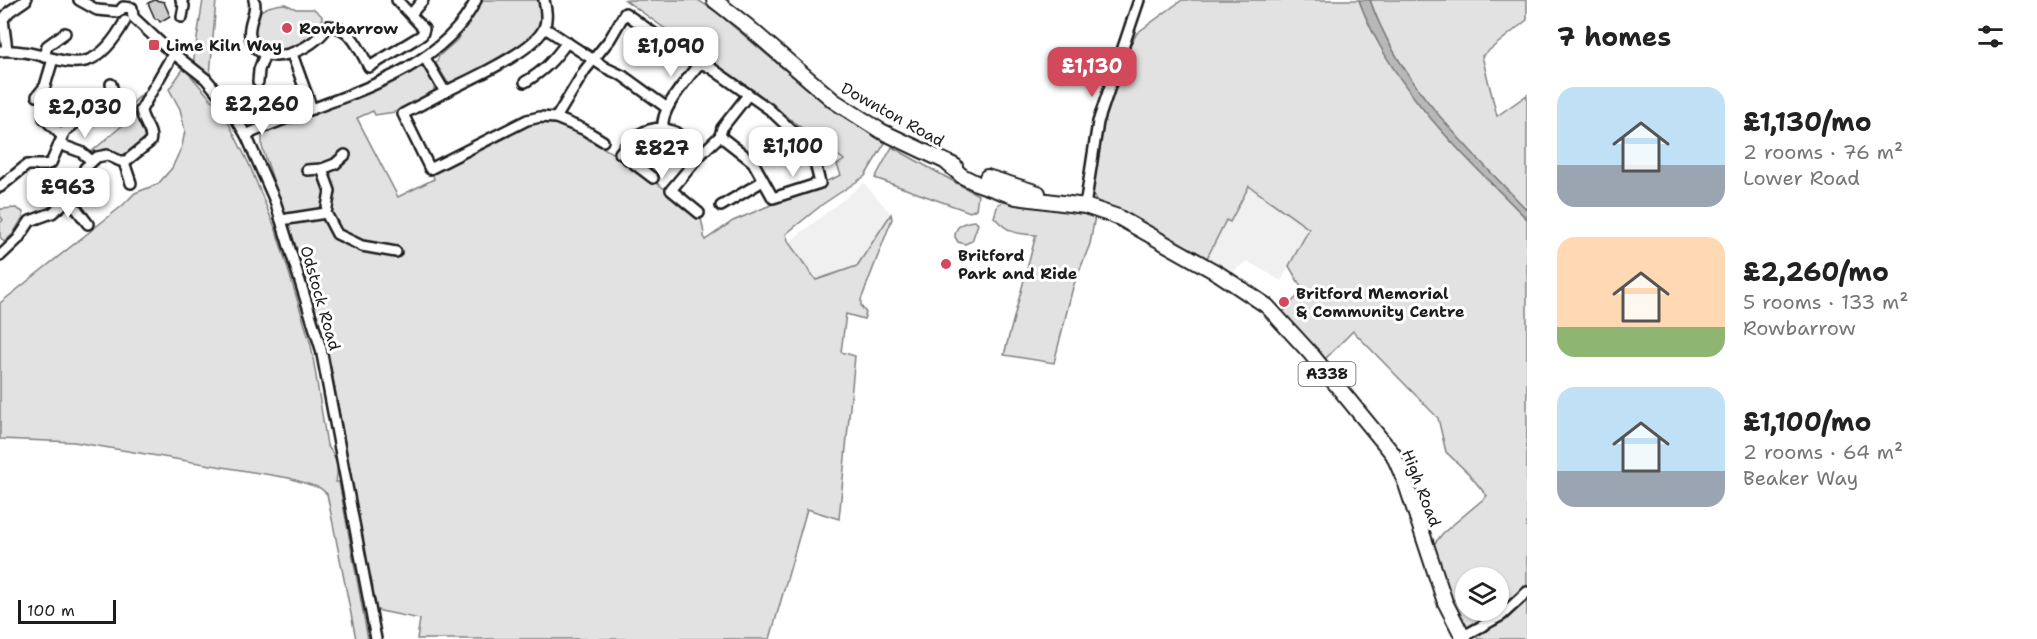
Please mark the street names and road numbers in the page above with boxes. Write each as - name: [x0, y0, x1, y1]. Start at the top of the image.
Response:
- street label: Downton Road: [837, 77, 948, 151]
- street label: Odstock Road: [296, 243, 345, 353]
- road number: A338: [1298, 362, 1356, 386]
- street label: High Road: [1397, 446, 1446, 530]

